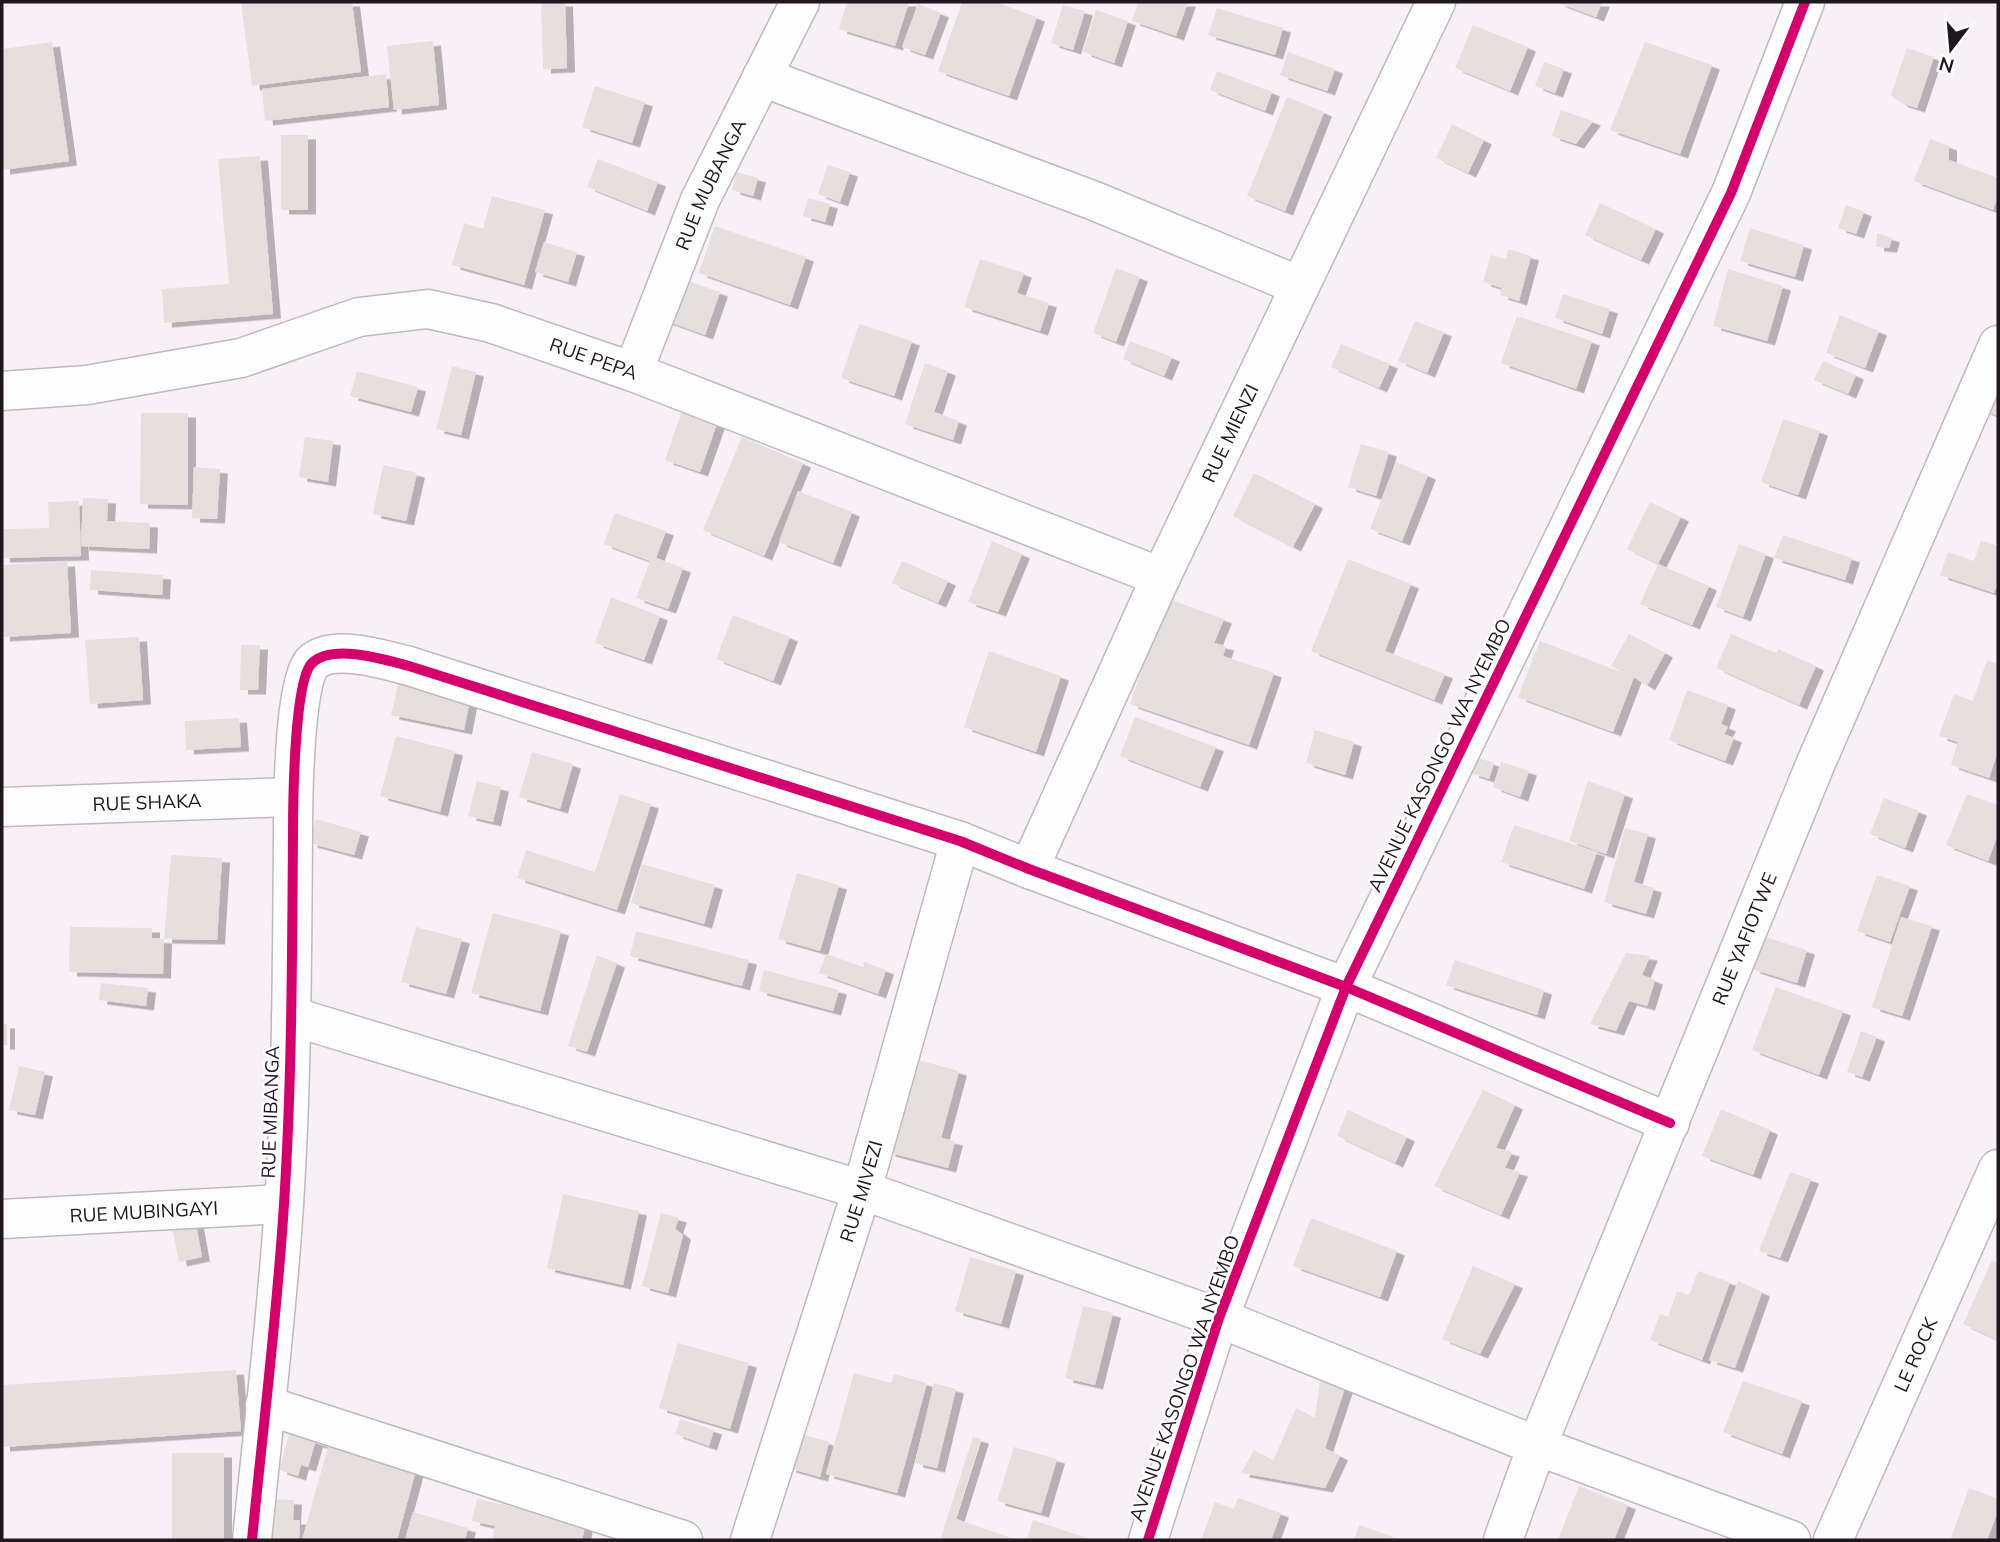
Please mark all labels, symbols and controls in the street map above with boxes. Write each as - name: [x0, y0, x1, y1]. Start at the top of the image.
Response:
- north arrow: [1916, 14, 1986, 84]
- text: N: [1936, 52, 1957, 79]
- street label: RUE MUBANGA: [670, 115, 751, 253]
- street label: RUE PEPA: [546, 332, 641, 385]
- street label: RUE MIENZI: [1196, 380, 1264, 486]
- street label: AVENUE KASONGO WA NYEMBO: [1362, 614, 1516, 896]
- street label: RUE SHAKA: [92, 788, 202, 816]
- street label: RUE YAFIOTWE: [1706, 869, 1782, 1008]
- street label: RUE MIBANGA: [256, 1045, 284, 1179]
- street label: RUE MIVEZI: [834, 1138, 887, 1245]
- street label: RUE MUBINGAYI: [69, 1196, 219, 1227]
- street label: AVENUE KASONGO WA NYEMBO: [1124, 1232, 1244, 1524]
- street label: LE ROCK: [1888, 1313, 1943, 1396]

